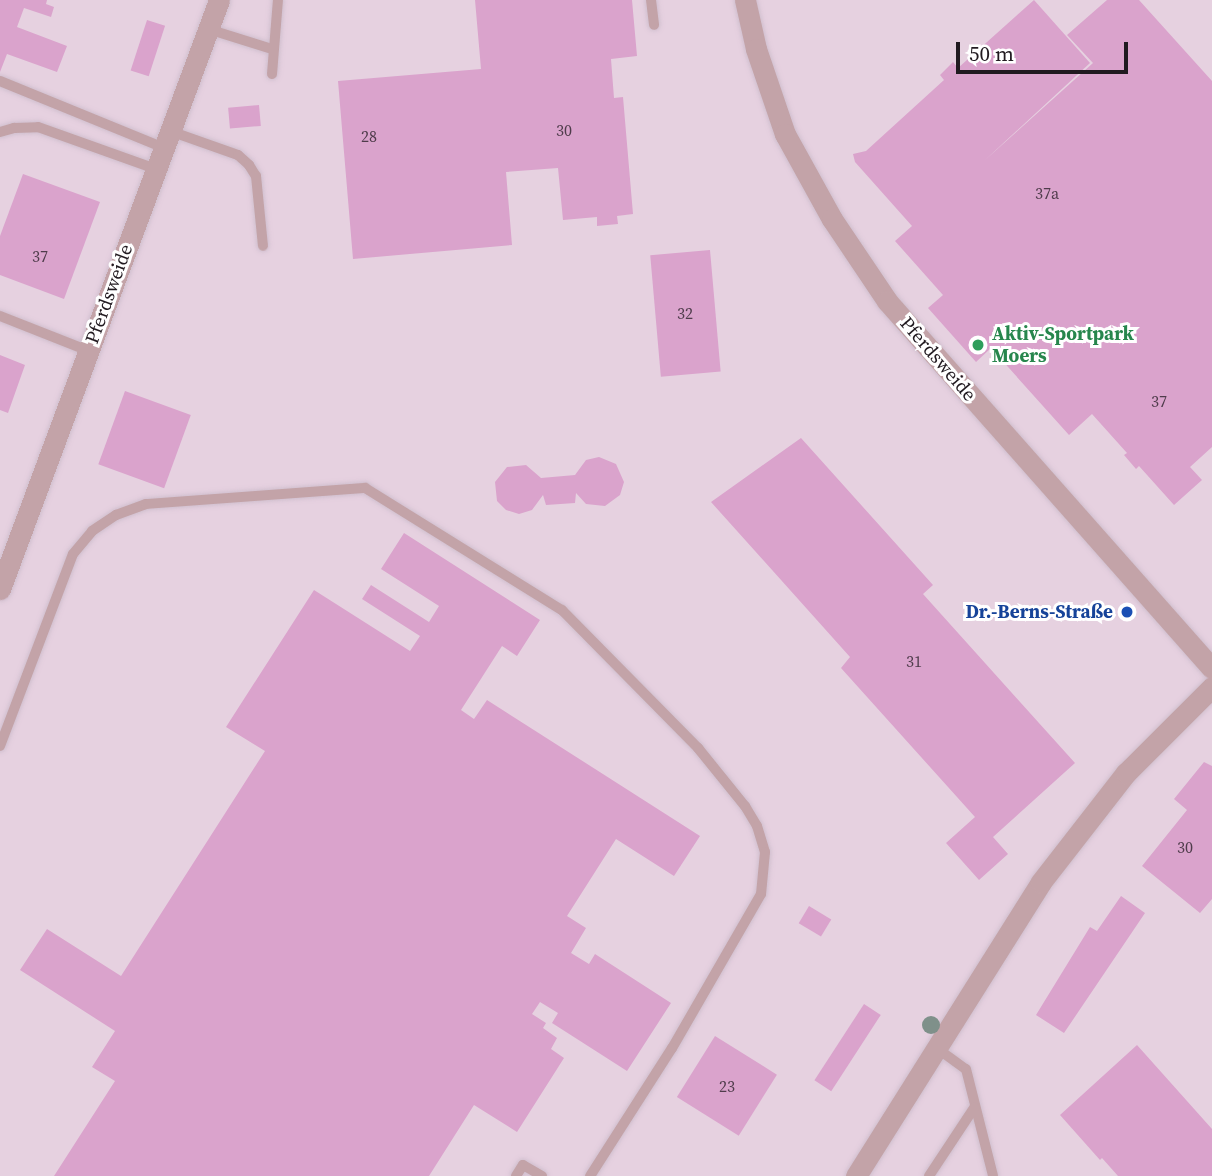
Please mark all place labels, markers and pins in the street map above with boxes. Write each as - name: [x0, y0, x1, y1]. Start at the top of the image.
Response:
- place label: Aktiv-Sportpark Moers: [992, 323, 1134, 367]
- marker: Aktiv-Sportpark Moers: [970, 337, 986, 353]
- place label: Dr.-Berns-Straße: [965, 601, 1113, 623]
- marker: Dr.-Berns-Straße: [1119, 604, 1135, 620]

